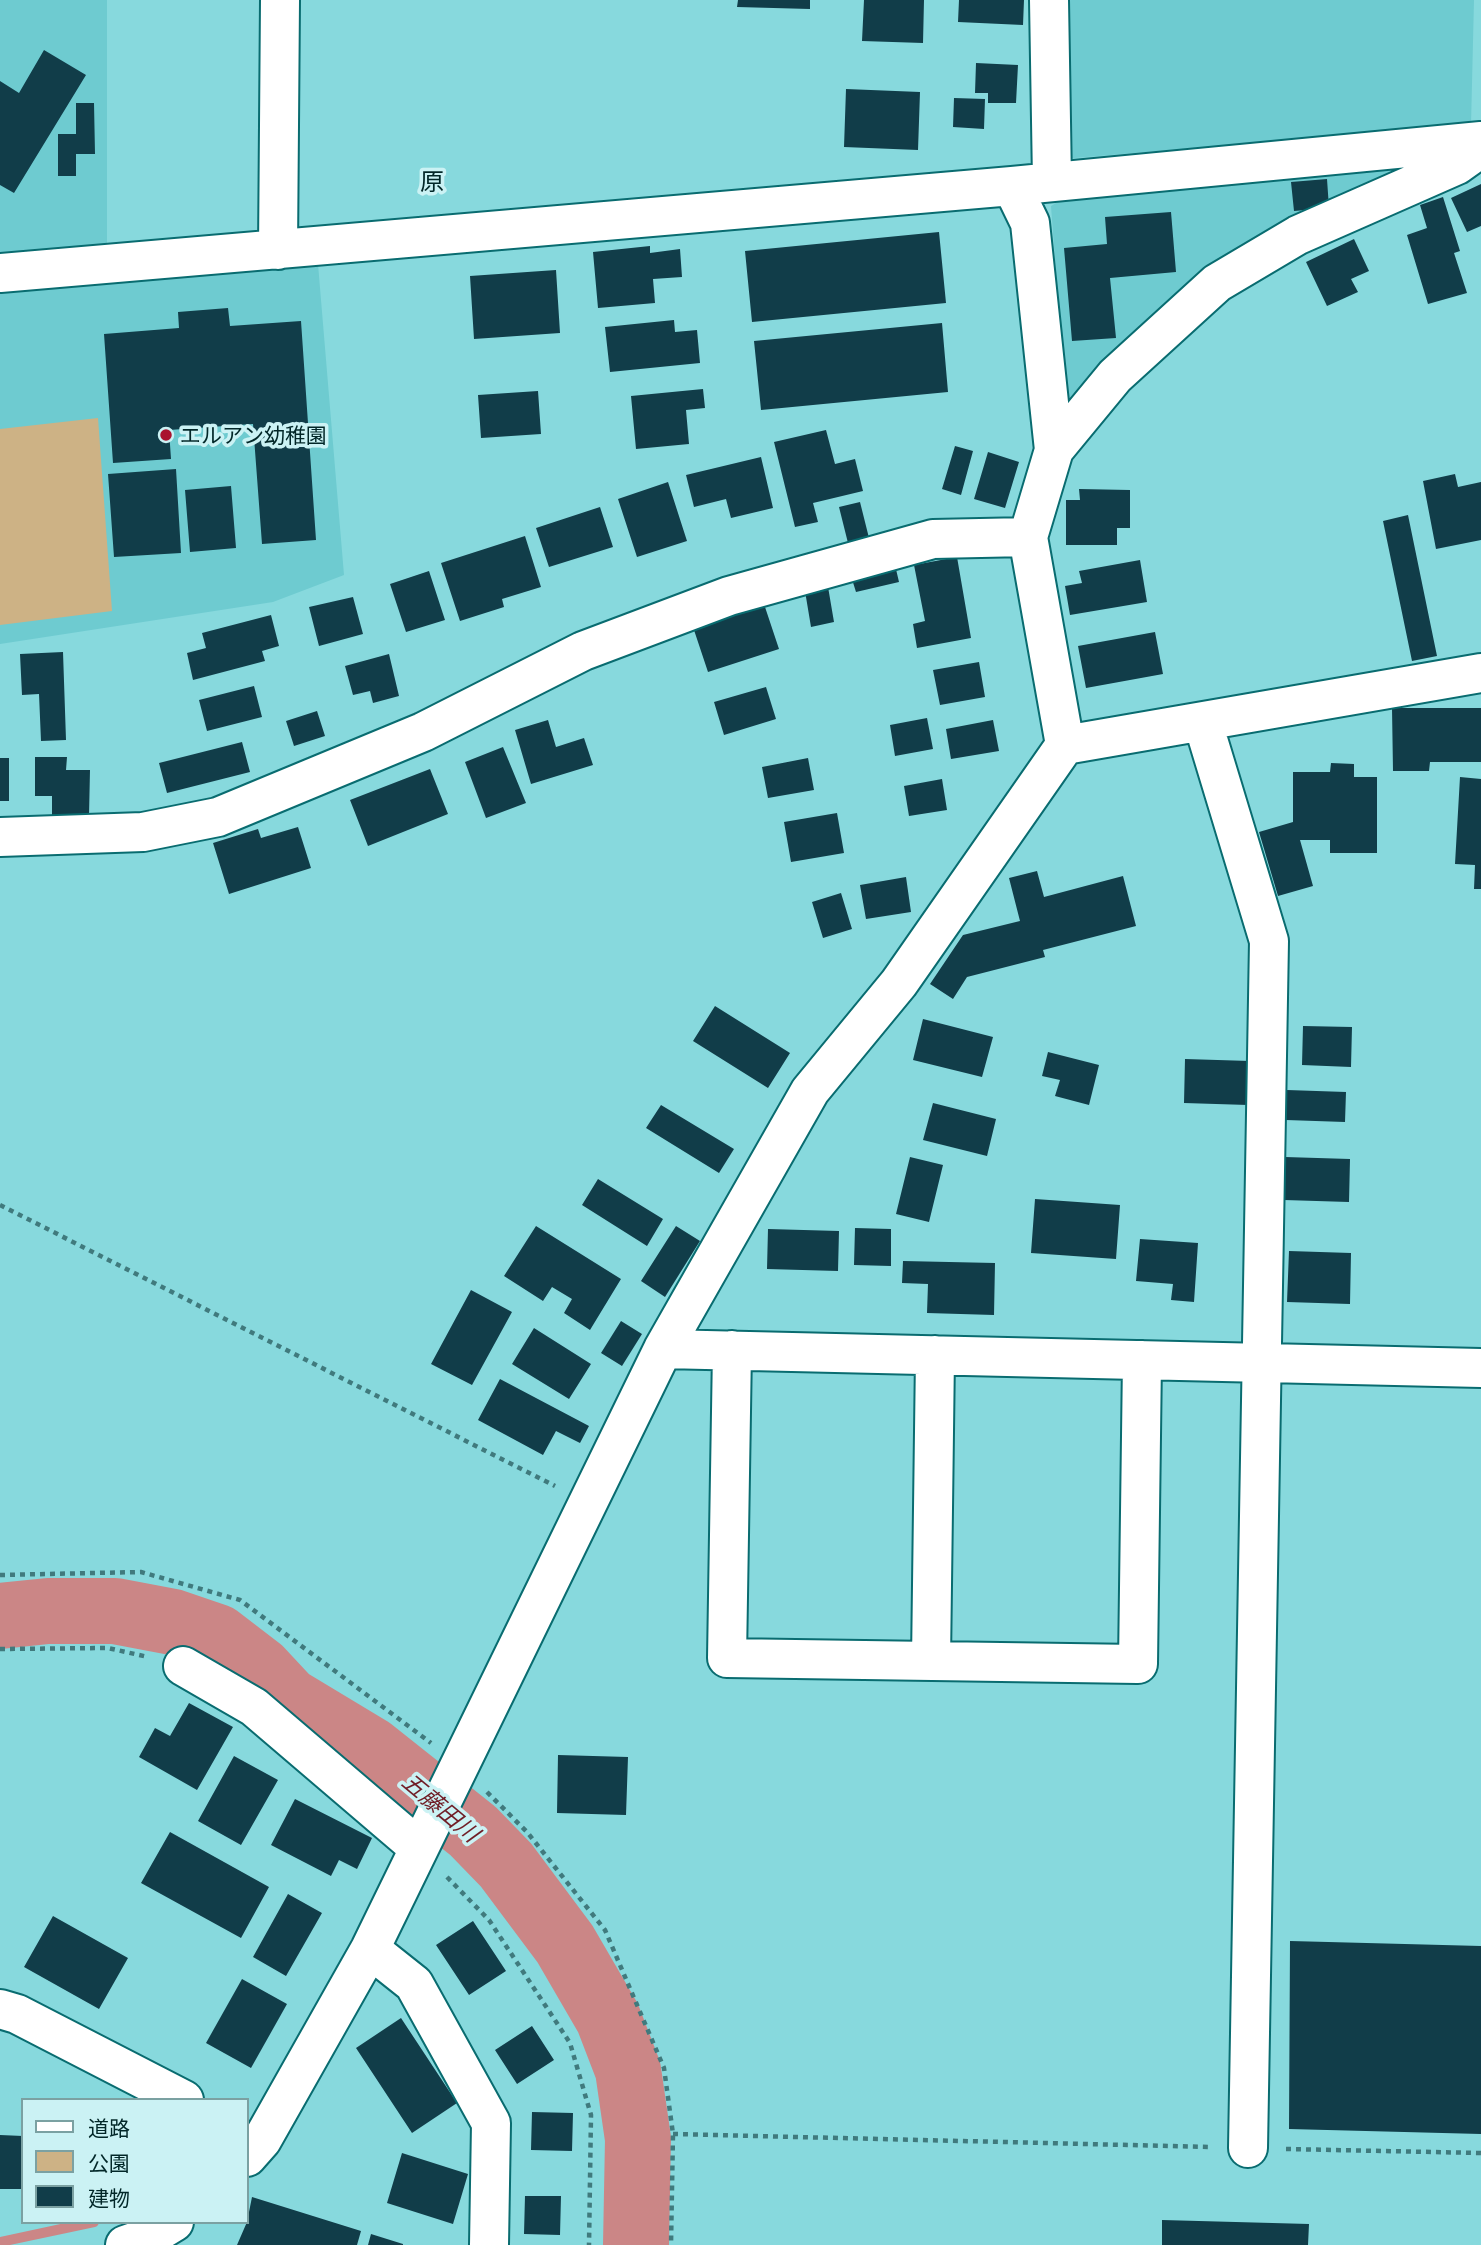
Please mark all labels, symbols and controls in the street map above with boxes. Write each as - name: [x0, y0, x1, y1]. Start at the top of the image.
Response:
- district label: 原: [420, 167, 444, 195]
- place label: エルアン幼稚園: [180, 422, 327, 448]
- marker: エルアン幼稚園: [158, 427, 174, 443]
- water label: 五藤田川: [397, 1767, 485, 1847]
- legend: [21, 2098, 248, 2224]
- text: 道路: [88, 2112, 130, 2142]
- text: 公園: [88, 2147, 130, 2177]
- text: 建物: [88, 2182, 130, 2212]

